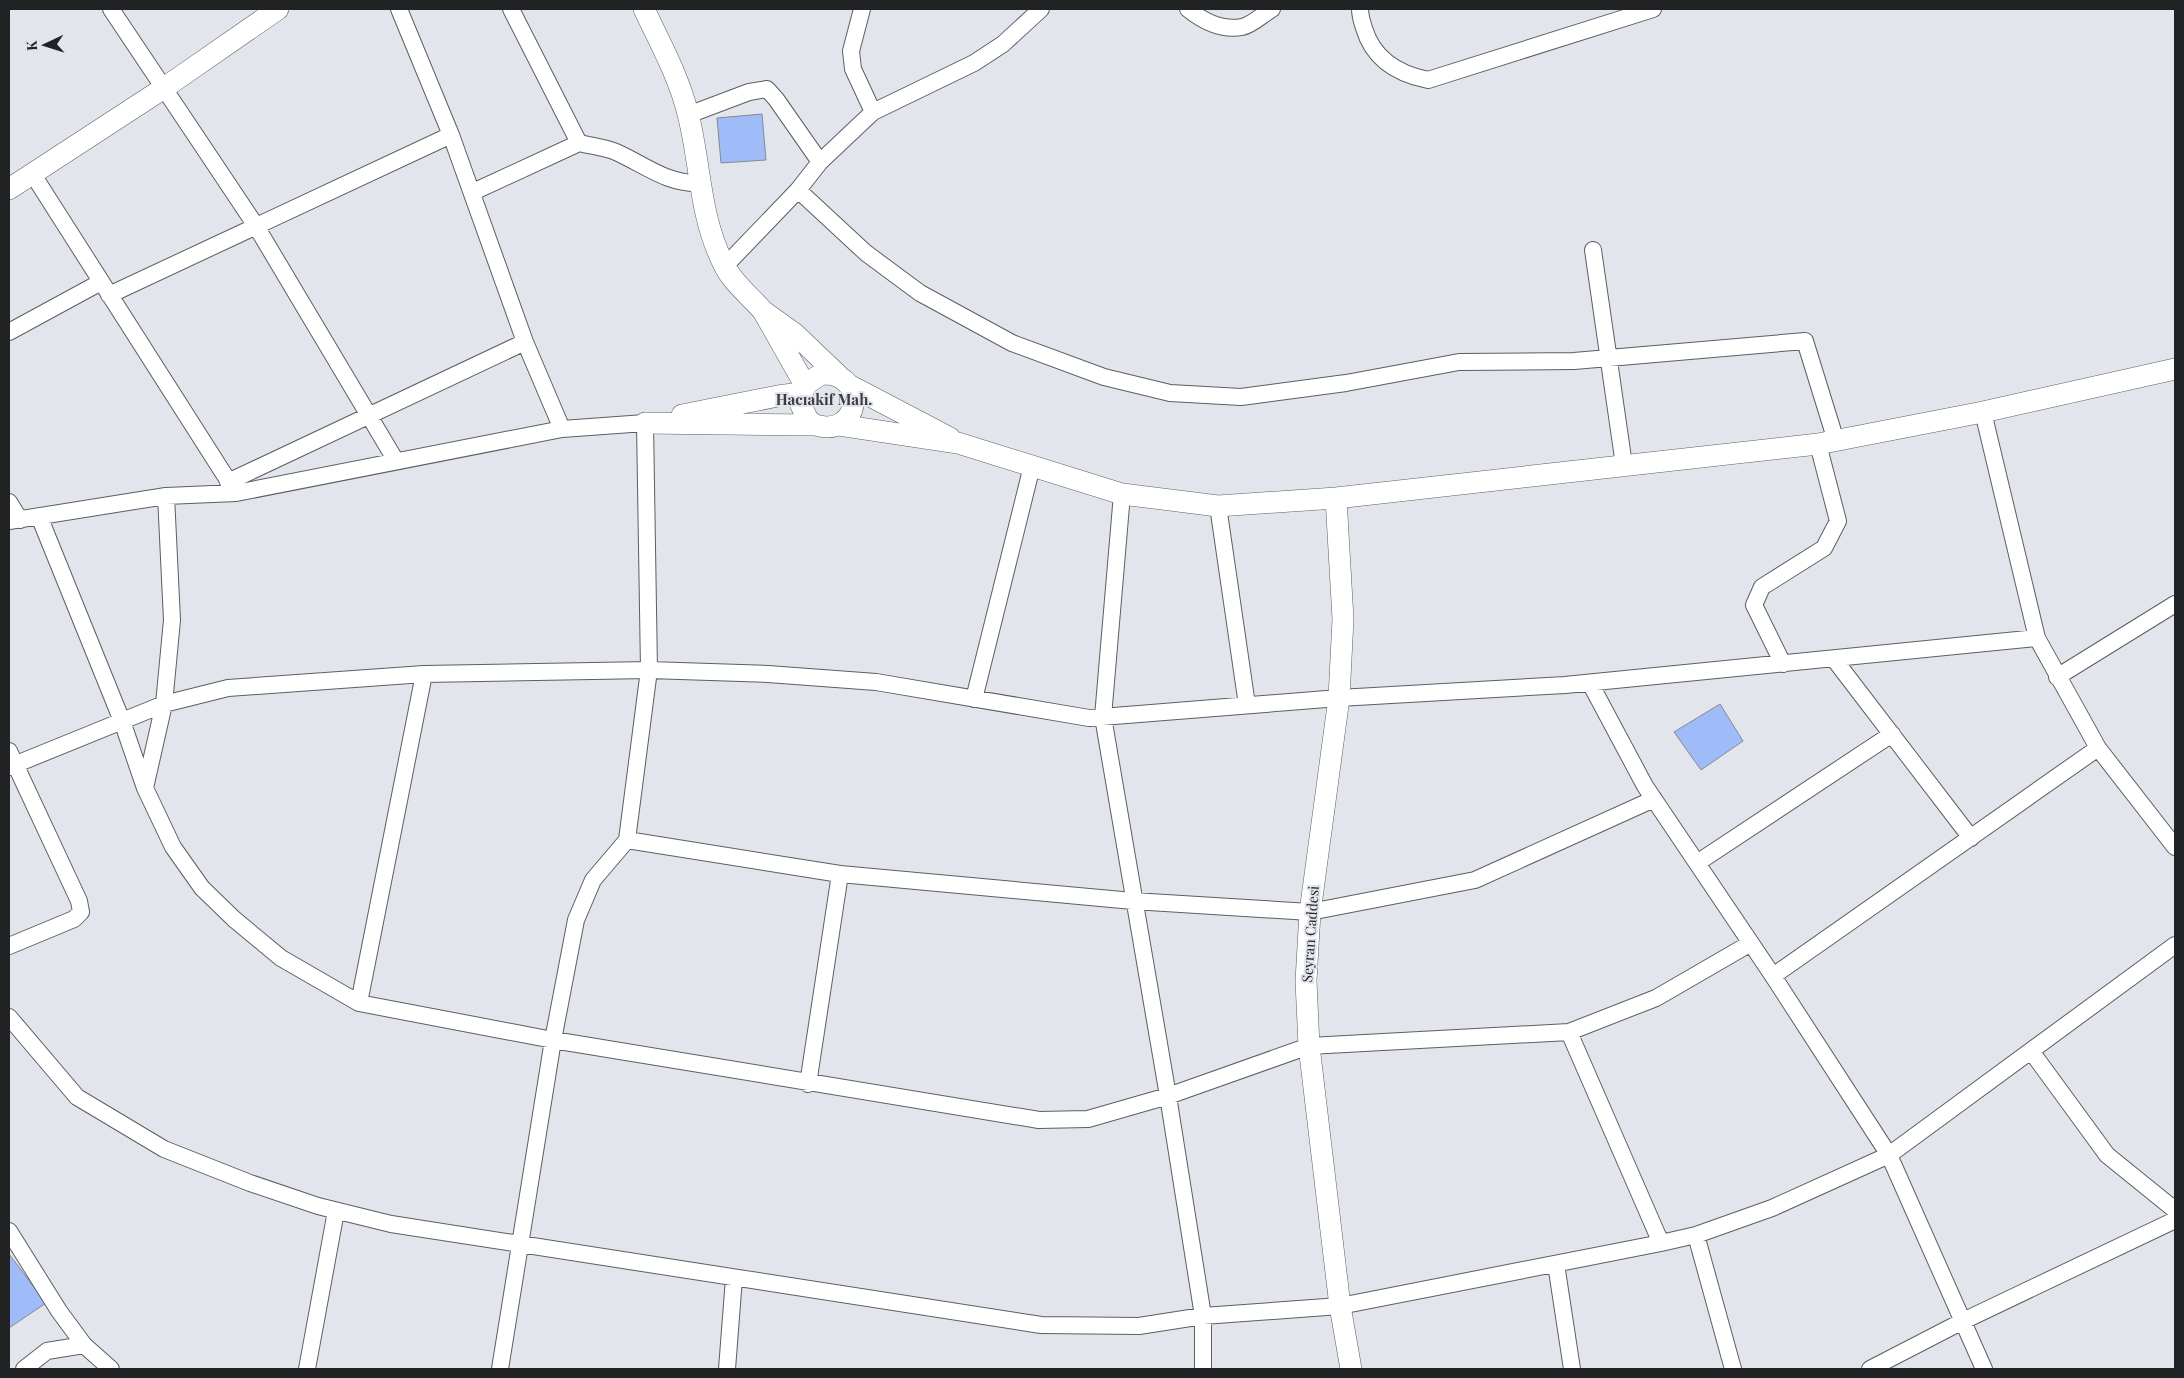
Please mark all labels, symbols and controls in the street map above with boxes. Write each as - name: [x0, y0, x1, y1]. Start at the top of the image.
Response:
- north arrow: [20, 20, 70, 70]
- text: K: [22, 39, 41, 52]
- district label: Hacıakif Mah.: [776, 389, 872, 409]
- street label: Seyran Caddesi: [1297, 885, 1323, 983]

